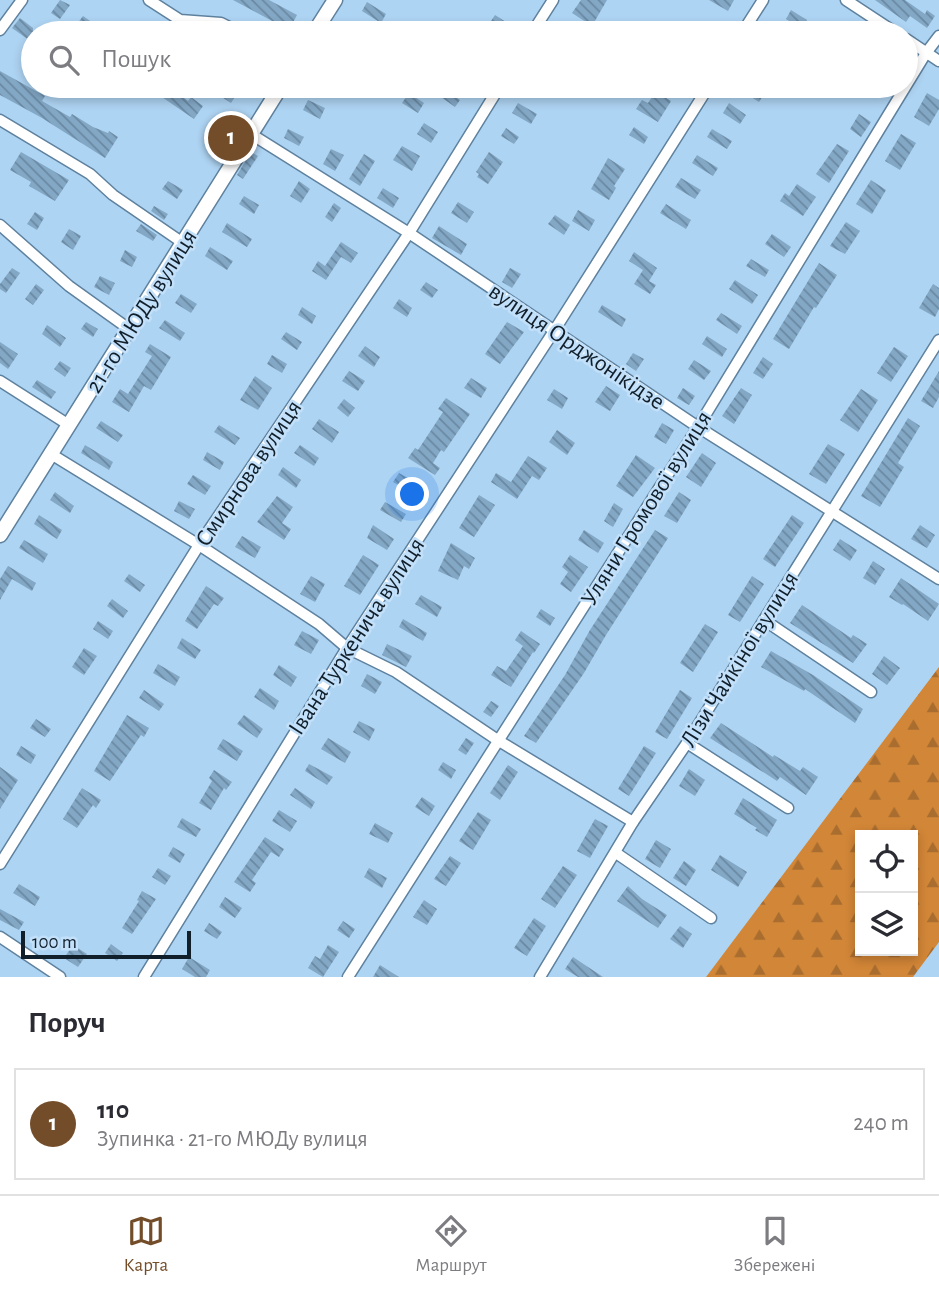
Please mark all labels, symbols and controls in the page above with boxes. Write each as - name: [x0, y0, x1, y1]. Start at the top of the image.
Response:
- search box: [21, 21, 918, 98]
- icon: search: [45, 41, 83, 79]
- text: Пошук: [101, 46, 171, 72]
- pin: 1: [208, 112, 254, 164]
- street label: 21-го МЮДу вулиця: [82, 226, 202, 398]
- street label: вулиця Орджонікідзе: [484, 279, 669, 415]
- street label: Смирнова вулиця: [191, 396, 307, 551]
- street label: Уляни Громової вулиця: [577, 407, 716, 610]
- your location: [395, 477, 429, 511]
- street label: Івана Туркенича вулиця: [284, 534, 429, 739]
- street label: Лізи Чайкіної вулиця: [676, 568, 803, 751]
- map controls: [855, 830, 918, 956]
- button: locate: [855, 830, 918, 893]
- button: layers: [855, 893, 918, 956]
- scale bar: [21, 928, 191, 960]
- text: 100 m: [32, 933, 77, 952]
- text: Поруч: [28, 1008, 106, 1038]
- text: 110: [97, 1097, 129, 1123]
- text: 1: [49, 1112, 57, 1135]
- text: 240 m: [853, 1112, 909, 1135]
- text: Зупинка · 21-го МЮДу вулиця: [97, 1128, 368, 1151]
- tab: Карта: [124, 1212, 168, 1277]
- tab: Маршрут: [415, 1212, 487, 1277]
- tab: Збережені: [734, 1212, 815, 1277]

